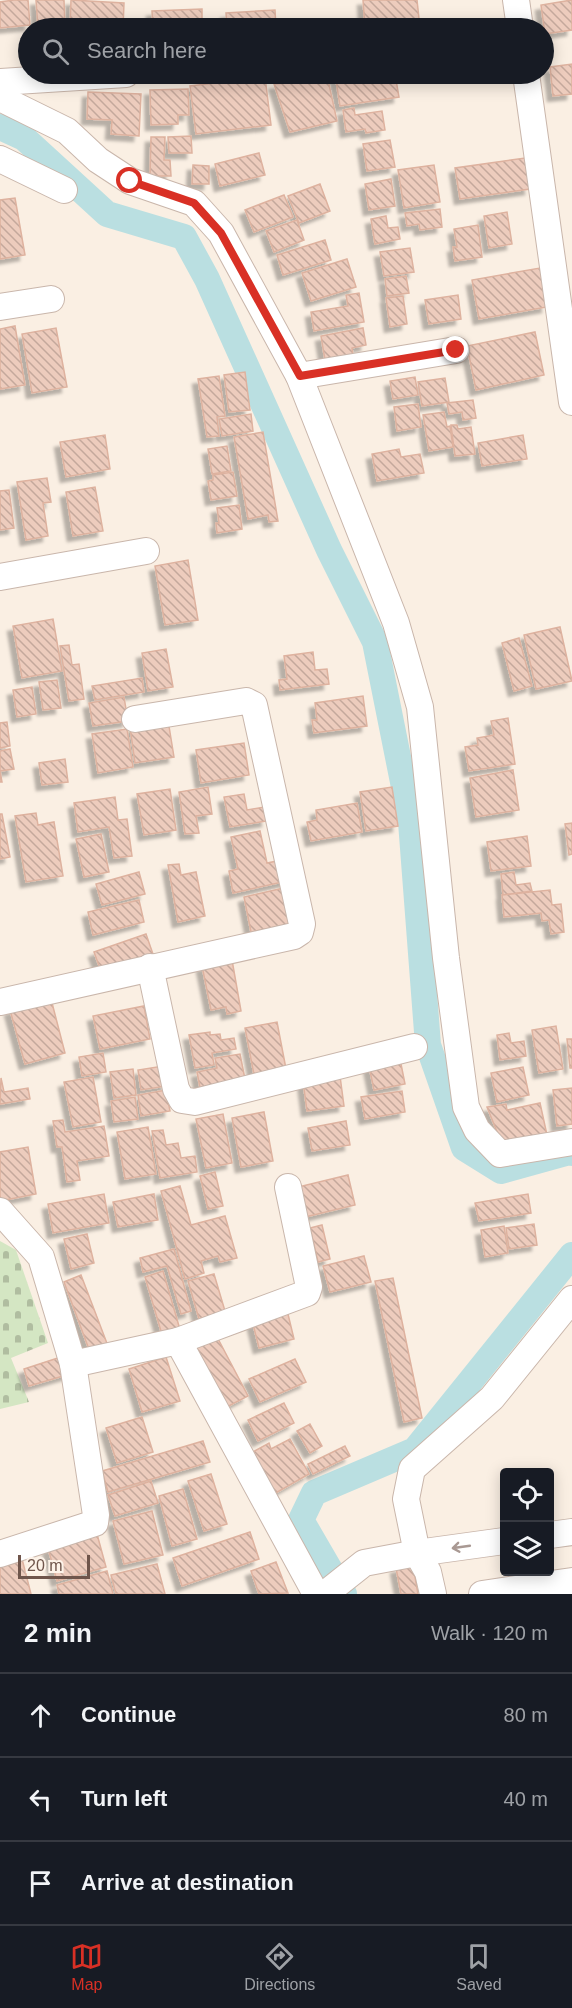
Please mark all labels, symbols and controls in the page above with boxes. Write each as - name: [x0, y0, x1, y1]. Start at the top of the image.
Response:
- search box: [18, 18, 554, 84]
- icon: search: [39, 35, 72, 68]
- text: Search here: [87, 38, 207, 63]
- route start: [116, 167, 142, 193]
- route end: [442, 336, 468, 362]
- map controls: [500, 1468, 554, 1576]
- button: locate: [500, 1468, 554, 1522]
- button: layers: [500, 1522, 554, 1576]
- one-way arrow: [451, 1542, 471, 1553]
- scale bar: [18, 1552, 90, 1580]
- text: 20 m: [27, 1557, 63, 1574]
- text: 2 min: [24, 1618, 92, 1648]
- text: Walk · 120 m: [431, 1622, 548, 1644]
- icon: ahead: [24, 1699, 57, 1732]
- text: Continue: [81, 1702, 176, 1727]
- text: 80 m: [504, 1704, 548, 1726]
- icon: left: [24, 1783, 57, 1816]
- text: Turn left: [81, 1786, 167, 1811]
- text: 40 m: [504, 1788, 548, 1810]
- icon: arrive: [24, 1867, 57, 1900]
- text: Arrive at destination: [81, 1870, 294, 1895]
- tab: Map: [70, 1940, 103, 1994]
- tab: Directions: [244, 1940, 315, 1994]
- tab: Saved: [456, 1940, 502, 1994]

